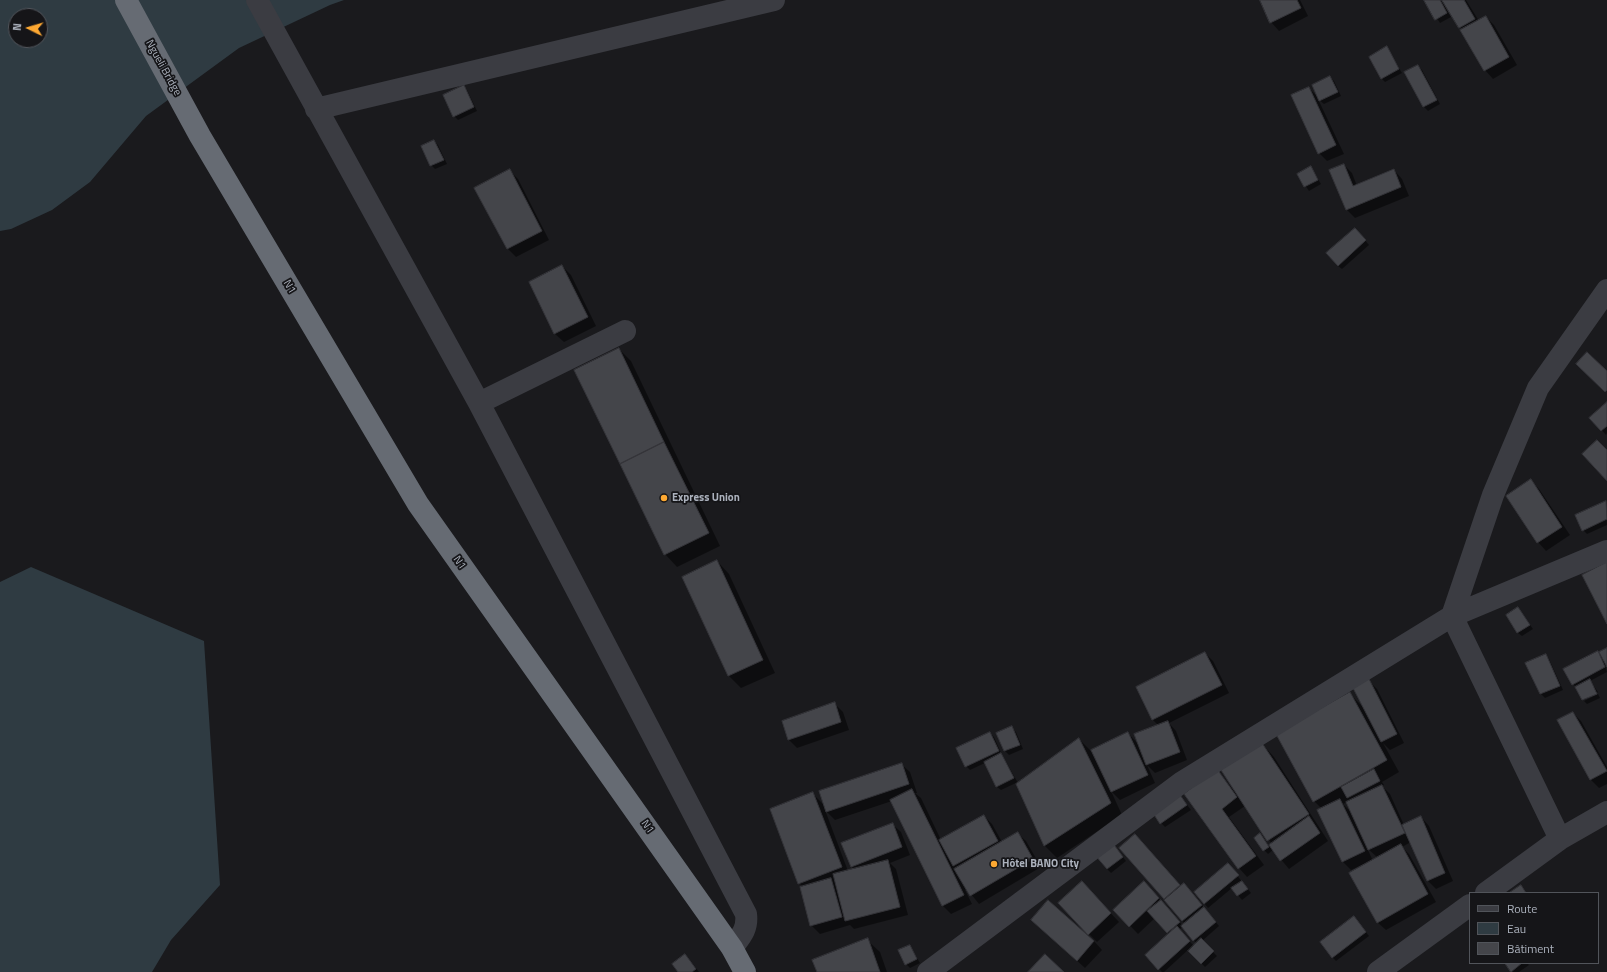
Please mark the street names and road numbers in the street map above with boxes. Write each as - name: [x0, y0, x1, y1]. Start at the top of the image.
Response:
- street label: Ngueli Bridge: [142, 38, 184, 98]
- street label: N1: [280, 278, 298, 296]
- street label: N1: [450, 554, 468, 572]
- street label: N1: [638, 818, 656, 836]

